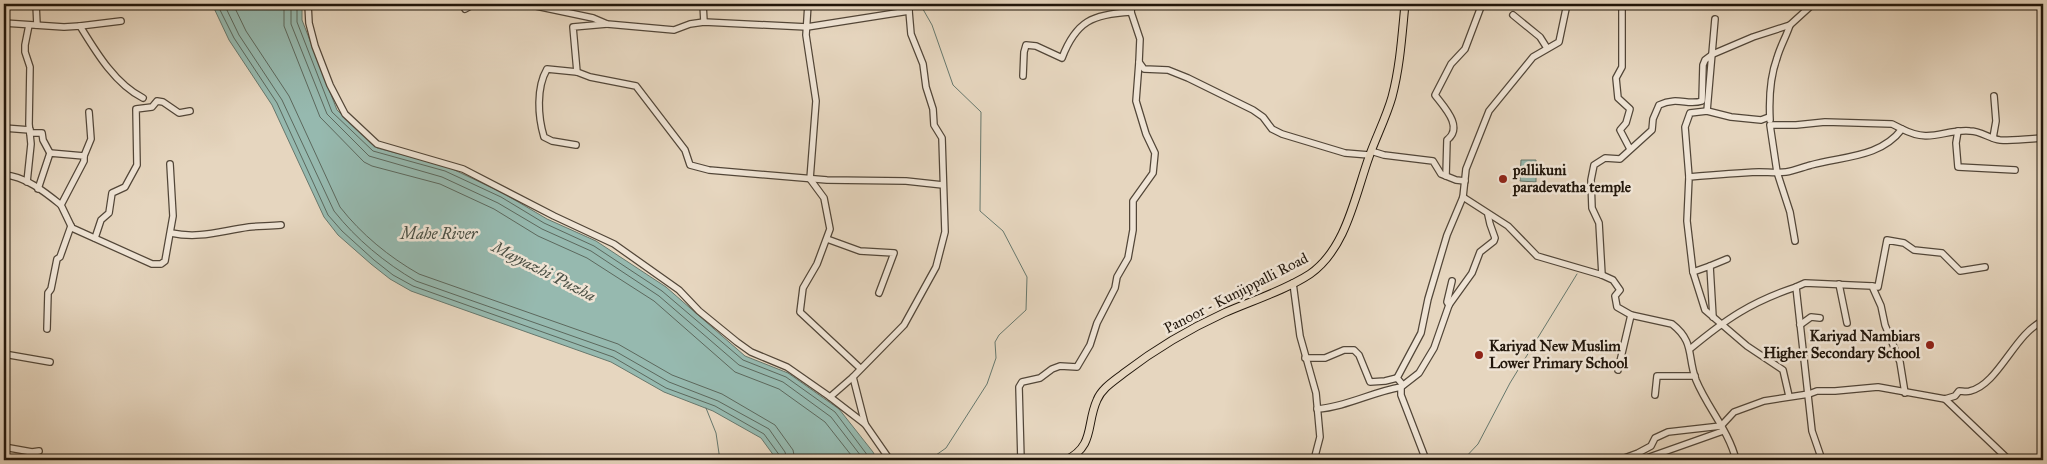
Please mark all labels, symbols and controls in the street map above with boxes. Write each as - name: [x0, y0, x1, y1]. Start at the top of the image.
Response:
- place label: pallikuni paradevatha temple: [1512, 161, 1632, 197]
- marker: pallikuni paradevatha temple: [1497, 173, 1509, 185]
- water label: Mahe River: [399, 224, 479, 243]
- water label: Mayyazhi Puzha: [487, 236, 599, 305]
- street label: Panoor - Kunjippalli Road: [1161, 249, 1312, 337]
- place label: Kariyad Nambiars Higher Secondary School: [1763, 327, 1921, 363]
- place label: Kariyad New Muslim Lower Primary School: [1489, 337, 1629, 373]
- marker: Kariyad Nambiars Higher Secondary School: [1924, 339, 1936, 351]
- marker: Kariyad New Muslim Lower Primary School: [1473, 349, 1485, 361]

